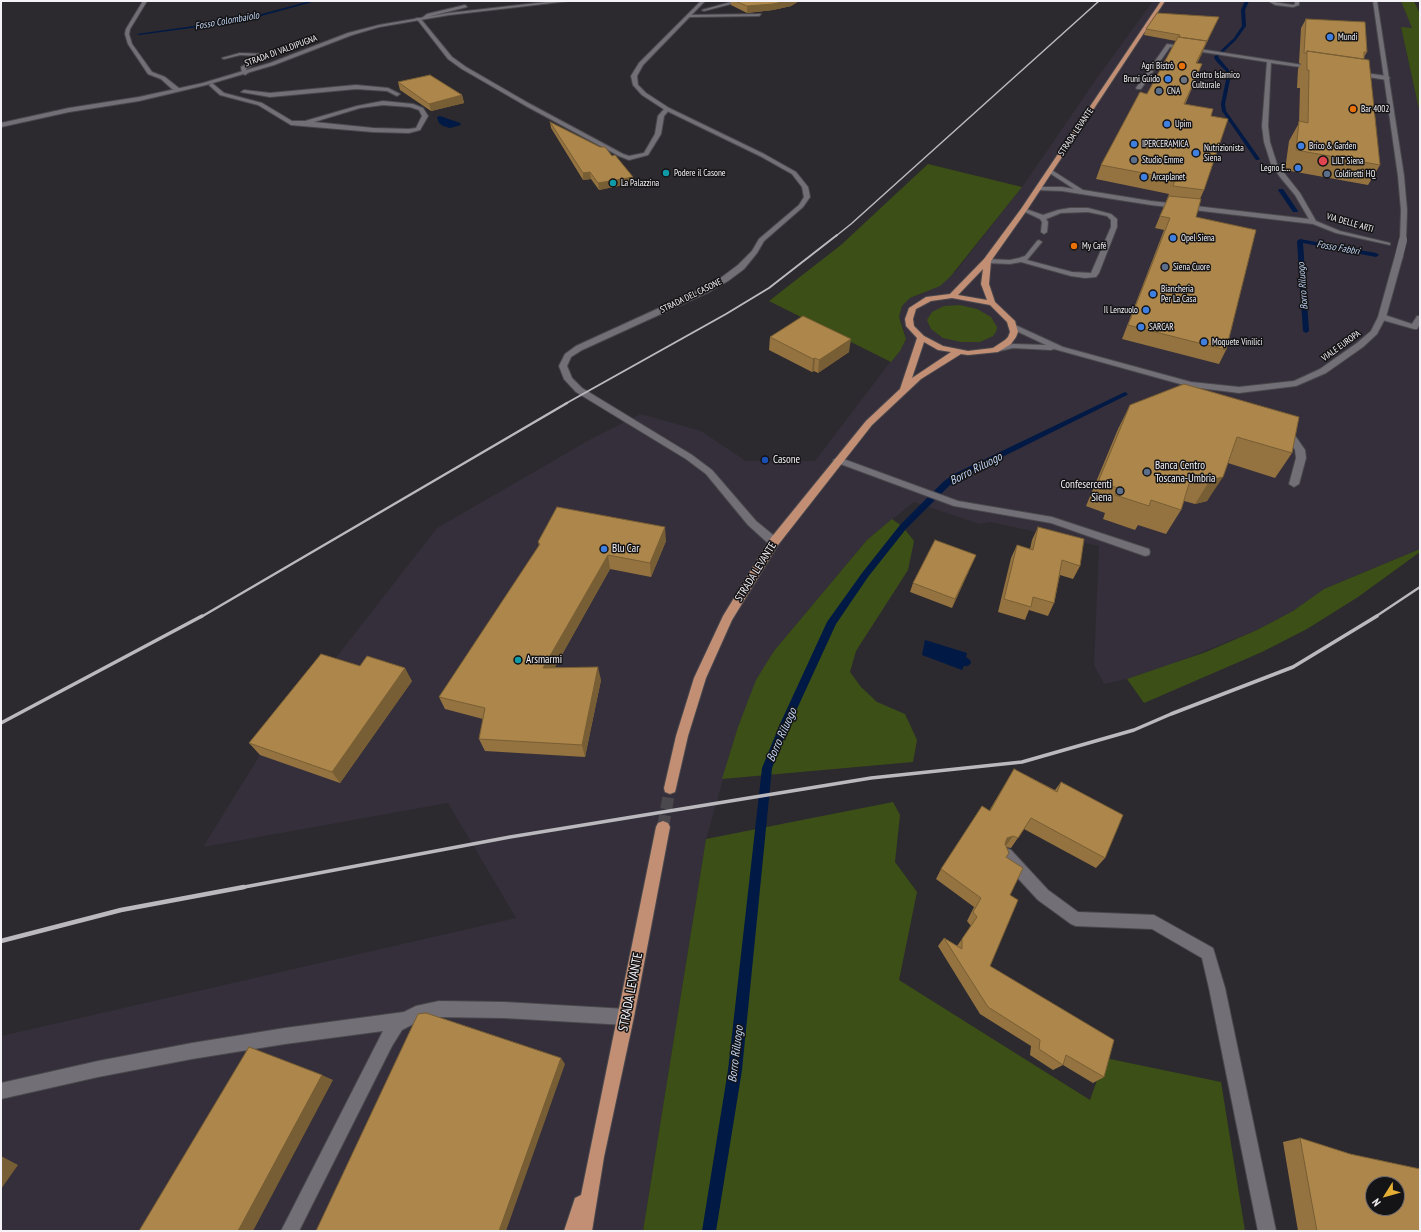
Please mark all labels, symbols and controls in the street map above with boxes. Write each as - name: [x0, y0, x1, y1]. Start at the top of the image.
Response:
- water label: Fosso Colombaiolo: [194, 9, 260, 33]
- marker: Mundi: [1325, 32, 1335, 42]
- place label: Mundi: [1338, 32, 1357, 42]
- street label: STRADA DI VALDIPUGNA: [243, 33, 319, 69]
- place label: Agri Bistrò: [1142, 61, 1174, 71]
- marker: Agri Bistrò: [1177, 61, 1187, 71]
- place label: Centro Islamico Culturale: [1192, 70, 1240, 91]
- place label: Bruni Guido: [1124, 74, 1160, 84]
- marker: Bruni Guido: [1163, 74, 1173, 84]
- marker: Centro Islamico Culturale: [1179, 75, 1189, 85]
- marker: CNA: [1154, 86, 1164, 96]
- place label: CNA: [1167, 86, 1180, 96]
- marker: Bar 4002: [1348, 104, 1358, 114]
- place label: Bar 4002: [1361, 104, 1389, 114]
- street label: STRADA LEVANTE: [1056, 106, 1096, 158]
- marker: Upim: [1162, 119, 1172, 129]
- place label: Upim: [1175, 119, 1191, 129]
- marker: IPERCERAMICA: [1129, 139, 1139, 149]
- place label: IPERCERAMICA: [1142, 139, 1188, 149]
- marker: Brico & Garden: [1296, 141, 1306, 151]
- place label: Brico & Garden: [1309, 141, 1356, 151]
- place label: Nutrizionista Siena: [1204, 143, 1244, 164]
- marker: Nutrizionista Siena: [1191, 148, 1201, 158]
- marker: Studio Emme: [1129, 155, 1139, 165]
- place label: Studio Emme: [1142, 155, 1183, 165]
- marker: LILT Siena: [1317, 155, 1329, 167]
- place label: LILT Siena: [1332, 156, 1364, 166]
- place label: Legno E...: [1261, 163, 1290, 173]
- marker: Legno E...: [1293, 163, 1303, 173]
- marker: Podere il Casone: [661, 168, 671, 178]
- place label: Podere il Casone: [674, 168, 726, 178]
- marker: Coldiretti HQ: [1322, 169, 1332, 179]
- place label: Coldiretti HQ: [1335, 169, 1375, 179]
- marker: Arcaplanet: [1139, 172, 1149, 182]
- place label: Arcaplanet: [1152, 172, 1185, 182]
- marker: La Palazzina: [608, 178, 618, 188]
- place label: La Palazzina: [621, 178, 659, 188]
- street label: VIA DELLE ARTI: [1325, 211, 1375, 235]
- marker: Opel Siena: [1168, 233, 1178, 243]
- place label: Opel Siena: [1181, 233, 1215, 243]
- water label: Fosso Fabbri: [1316, 238, 1360, 258]
- marker: My Café: [1069, 241, 1079, 251]
- place label: My Café: [1082, 241, 1107, 251]
- marker: Siena Cuore: [1160, 262, 1170, 272]
- place label: Siena Cuore: [1173, 262, 1210, 272]
- water label: Borro Riluogo: [1295, 262, 1311, 310]
- street label: STRADA DEL CASONE: [659, 276, 723, 316]
- place label: Biancheria Per La Casa: [1161, 284, 1196, 305]
- marker: Biancheria Per La Casa: [1148, 289, 1158, 299]
- place label: Il Lenzuolo: [1104, 305, 1138, 315]
- marker: Il Lenzuolo: [1141, 305, 1151, 315]
- marker: SARCAR: [1136, 322, 1146, 332]
- place label: SARCAR: [1149, 322, 1174, 332]
- street label: VIALE EUROPA: [1319, 328, 1363, 364]
- marker: Moquete Vinilici: [1199, 337, 1209, 347]
- place label: Moquete Vinilici: [1212, 337, 1262, 347]
- water label: Borro Riluogo: [947, 450, 1005, 488]
- place label: Casone: [773, 453, 800, 467]
- marker: Casone: [760, 455, 770, 465]
- place label: Banca Centro Toscana-Umbria: [1155, 459, 1215, 485]
- marker: Banca Centro Toscana-Umbria: [1142, 467, 1152, 477]
- place label: Confesercenti Siena: [1061, 478, 1112, 504]
- marker: Confesercenti Siena: [1115, 486, 1125, 496]
- street label: STRADA LEVANTE: [732, 540, 780, 604]
- place label: Blu Car: [612, 542, 639, 556]
- marker: Blu Car: [599, 544, 609, 554]
- place label: Arsmarmi: [526, 653, 562, 667]
- marker: Arsmarmi: [513, 655, 523, 665]
- water label: Borro Riluogo: [764, 706, 800, 764]
- street label: STRADA LEVANTE: [616, 951, 646, 1033]
- water label: Borro Riluogo: [725, 1025, 747, 1083]
- north arrow: [1365, 1176, 1405, 1216]
- text: N: [1369, 1196, 1384, 1209]

